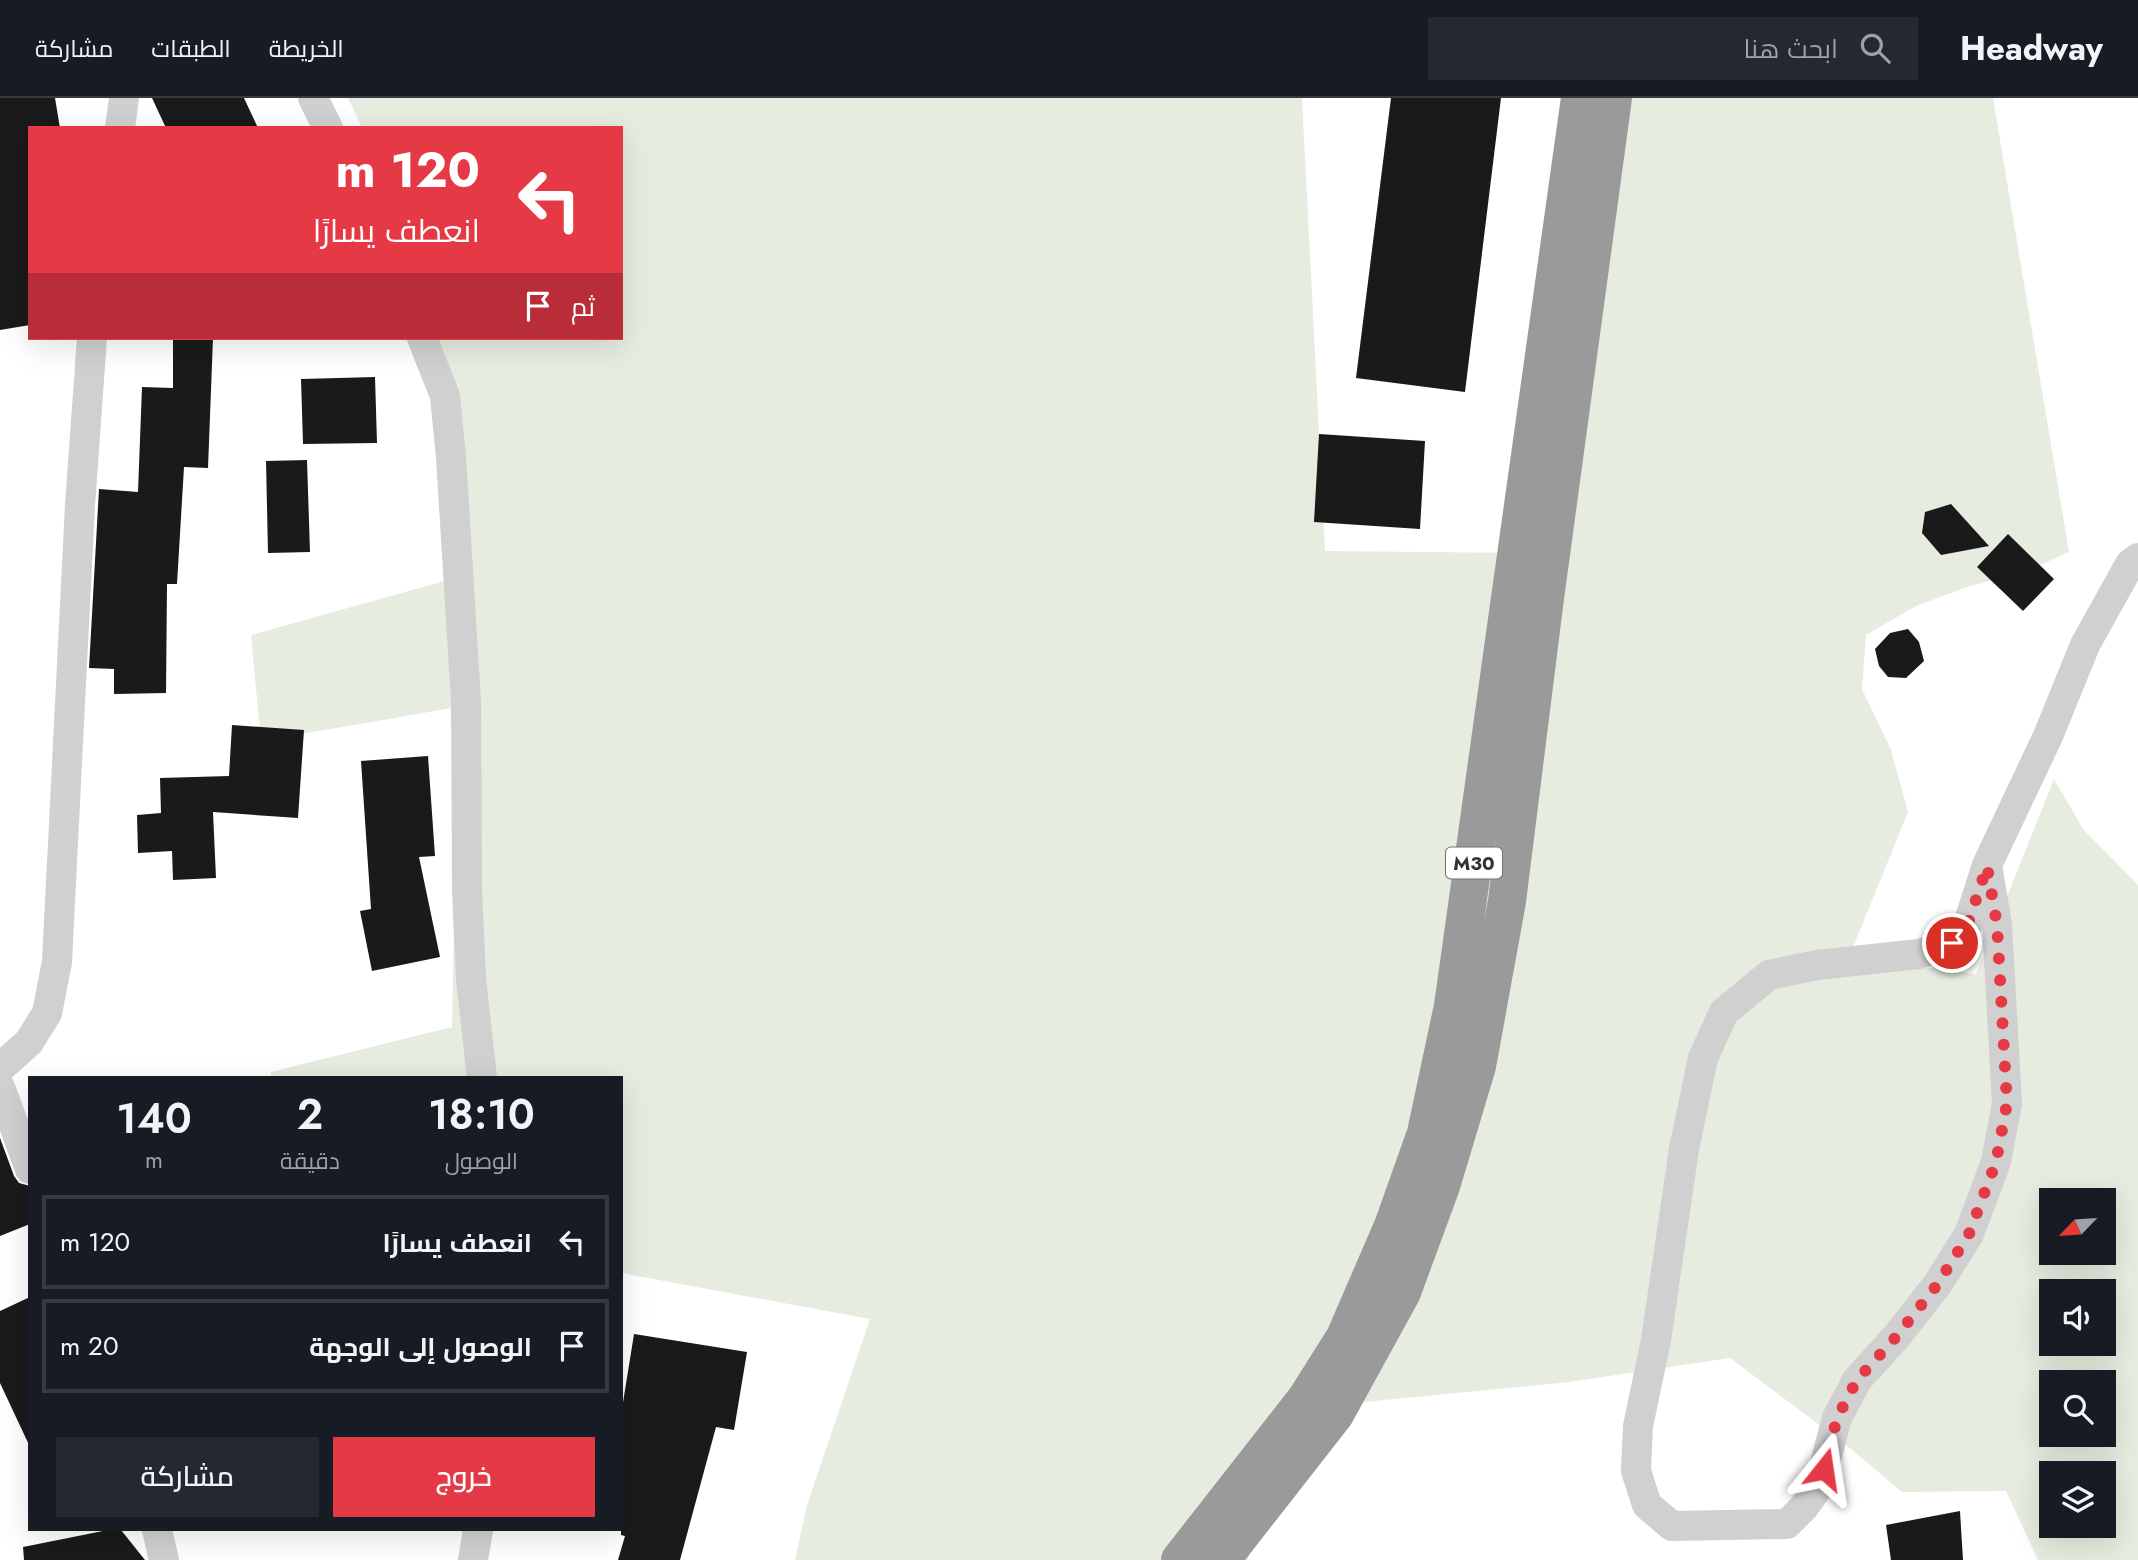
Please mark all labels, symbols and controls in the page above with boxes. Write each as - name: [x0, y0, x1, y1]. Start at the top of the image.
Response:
- search box: [1428, 17, 1918, 80]
- text: Headway: [1960, 25, 2103, 72]
- icon: search: [1856, 29, 1894, 67]
- text: ابحث هنا: [1743, 30, 1838, 68]
- text: مشاركة: [35, 31, 113, 66]
- text: الطبقات: [151, 31, 231, 66]
- text: الخريطة: [269, 31, 344, 66]
- text: 120 m: [336, 135, 480, 205]
- icon: left: [504, 154, 595, 245]
- text: انعطف يسارًا: [313, 208, 480, 254]
- icon: arrive: [519, 287, 557, 325]
- text: ثم: [571, 288, 595, 326]
- road number: M30: [1446, 848, 1502, 878]
- pin: [1922, 913, 1982, 973]
- icon: arrive: [1933, 924, 1971, 962]
- text: 2: [297, 1084, 323, 1145]
- text: 18:10: [428, 1084, 535, 1145]
- text: 140: [116, 1088, 192, 1149]
- text: m: [145, 1143, 163, 1177]
- text: دقيقة: [280, 1144, 340, 1178]
- text: الوصول: [445, 1144, 518, 1178]
- north arrow: [2039, 1188, 2116, 1265]
- map controls: [2039, 1188, 2116, 1538]
- text: 120 m: [60, 1223, 130, 1261]
- icon: left: [553, 1223, 591, 1261]
- text: انعطف يسارًا: [382, 1224, 532, 1262]
- button: sound: [2039, 1279, 2116, 1356]
- text: 20 m: [60, 1327, 119, 1365]
- icon: arrive: [553, 1327, 591, 1365]
- text: الوصول إلى الوجهة: [309, 1328, 532, 1366]
- button: search: [2039, 1370, 2116, 1447]
- position arrow: [1787, 1432, 1861, 1506]
- button: مشاركة: [56, 1437, 319, 1517]
- button: خروج: [333, 1437, 595, 1517]
- button: layers: [2039, 1461, 2116, 1538]

